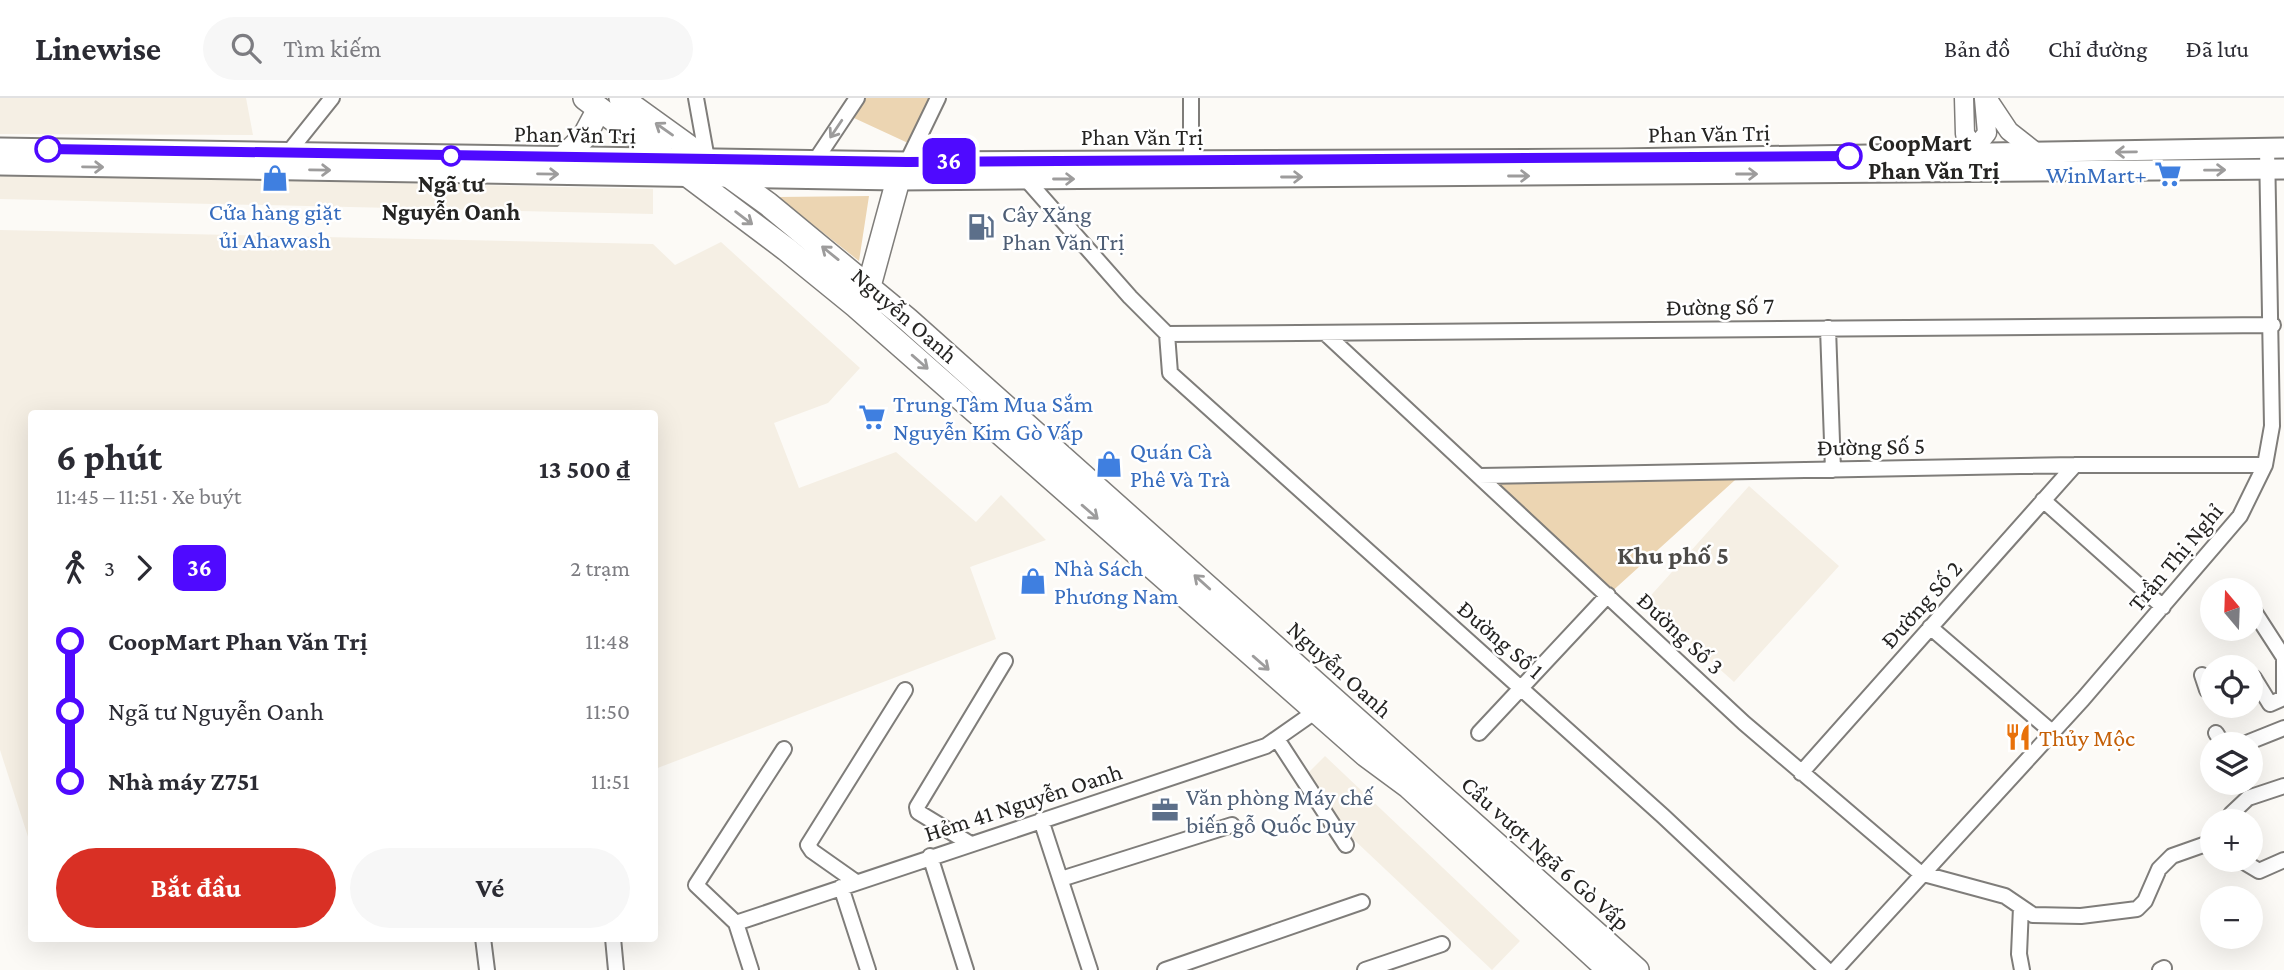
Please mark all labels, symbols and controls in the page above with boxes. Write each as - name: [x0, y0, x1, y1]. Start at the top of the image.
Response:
- search box: [203, 17, 693, 80]
- icon: search: [227, 29, 265, 67]
- text: Linewise: [35, 30, 161, 67]
- text: Tìm kiếm: [283, 34, 381, 63]
- text: Bản đồ: [1944, 35, 2010, 62]
- text: Chỉ đường: [2048, 35, 2148, 62]
- text: Đã lưu: [2186, 35, 2249, 62]
- street label: Phan Văn Trị: [1648, 118, 1770, 148]
- street label: Phan Văn Trị: [514, 119, 636, 149]
- one-way arrow: [829, 119, 843, 139]
- one-way arrow: [655, 122, 674, 136]
- street label: Phan Văn Trị: [1081, 123, 1203, 150]
- place label: CoopMart Phan Văn Trị: [1868, 129, 1999, 184]
- unlabelled marker: [35, 136, 61, 162]
- line badge: 36: [918, 138, 981, 184]
- marker: CoopMart Phan Văn Trị: [1836, 143, 1862, 169]
- one-way arrow: [2114, 145, 2137, 158]
- marker: Ngã tư Nguyễn Oanh: [441, 146, 461, 166]
- text: 36: [937, 147, 961, 174]
- supermarket icon: WinMart+: [2153, 159, 2183, 189]
- one-way arrow: [81, 160, 104, 173]
- place label: WinMart+: [2046, 161, 2147, 188]
- shop icon: Cửa hàng giặt ủi Ahawash: [260, 163, 290, 193]
- one-way arrow: [308, 164, 331, 177]
- one-way arrow: [2203, 164, 2226, 177]
- one-way arrow: [1735, 167, 1758, 181]
- one-way arrow: [536, 168, 559, 181]
- one-way arrow: [1507, 169, 1530, 183]
- place label: Ngã tư Nguyễn Oanh: [382, 170, 520, 225]
- one-way arrow: [1280, 170, 1303, 184]
- one-way arrow: [1052, 172, 1075, 186]
- place label: Cửa hàng giặt ủi Ahawash: [209, 198, 342, 253]
- place label: Cây Xăng Phan Văn Trị: [1002, 200, 1124, 255]
- one-way arrow: [734, 210, 753, 225]
- fuel station icon: Cây Xăng Phan Văn Trị: [966, 212, 996, 242]
- one-way arrow: [821, 245, 839, 261]
- street label: Nguyễn Oanh: [846, 262, 964, 368]
- street label: Đường Số 7: [1666, 292, 1774, 320]
- one-way arrow: [910, 354, 928, 370]
- place label: Trung Tâm Mua Sắm Nguyễn Kim Gò Vấp: [893, 390, 1093, 445]
- supermarket icon: Trung Tâm Mua Sắm Nguyễn Kim Gò Vấp: [857, 402, 887, 432]
- street label: Đường Số 5: [1816, 432, 1926, 460]
- text: 6 phút: [56, 436, 162, 478]
- place label: Quán Cà Phê Và Trà: [1130, 437, 1230, 492]
- shop icon: Quán Cà Phê Và Trà: [1094, 449, 1124, 479]
- text: 13 500 ₫: [539, 455, 630, 484]
- text: 11:45 – 11:51 · Xe buýt: [56, 483, 241, 509]
- street label: Trần Thị Nghỉ: [2122, 498, 2228, 616]
- one-way arrow: [1081, 504, 1099, 520]
- district label: Khu phố 5: [1617, 541, 1729, 570]
- icon: walk: [56, 549, 94, 587]
- icon: forward: [125, 549, 163, 587]
- text: 36: [187, 554, 212, 581]
- place label: Nhà Sách Phương Nam: [1054, 554, 1179, 609]
- text: 3: [104, 555, 115, 581]
- text: 2 trạm: [570, 555, 630, 581]
- street label: Đường Số 2: [1875, 555, 1967, 653]
- shop icon: Nhà Sách Phương Nam: [1018, 566, 1048, 596]
- one-way arrow: [1194, 573, 1211, 590]
- north arrow: [2200, 578, 2263, 640]
- map controls: [2200, 578, 2263, 949]
- street label: Đường Số 3: [1632, 586, 1730, 680]
- street label: Đường Số 1: [1452, 594, 1550, 684]
- street label: Nguyễn Oanh: [1282, 615, 1398, 723]
- text: CoopMart Phan Văn Trị: [108, 627, 367, 656]
- text: 11:48: [585, 628, 630, 654]
- one-way arrow: [1252, 655, 1270, 671]
- button: locate: [2200, 655, 2263, 718]
- text: Ngã tư Nguyễn Oanh: [108, 697, 324, 726]
- text: 11:50: [586, 698, 630, 724]
- restaurant icon: Thủy Mộc: [2003, 722, 2033, 752]
- place label: Thủy Mộc: [2039, 724, 2135, 751]
- button: layers: [2200, 732, 2263, 795]
- street label: Hẻm 41 Nguyễn Oanh: [921, 757, 1125, 847]
- text: Nhà máy Z751: [108, 767, 259, 796]
- text: 11:51: [591, 768, 630, 794]
- street label: Cầu vượt Ngã 6 Gò Vấp: [1456, 770, 1636, 936]
- place label: Văn phòng Máy chế biến gỗ Quốc Duy: [1186, 783, 1375, 838]
- office icon: Văn phòng Máy chế biến gỗ Quốc Duy: [1150, 795, 1180, 825]
- button: +: [2200, 809, 2263, 872]
- button: Bắt đầu: [56, 848, 336, 928]
- button: Vé: [350, 848, 630, 928]
- button: −: [2200, 886, 2263, 949]

